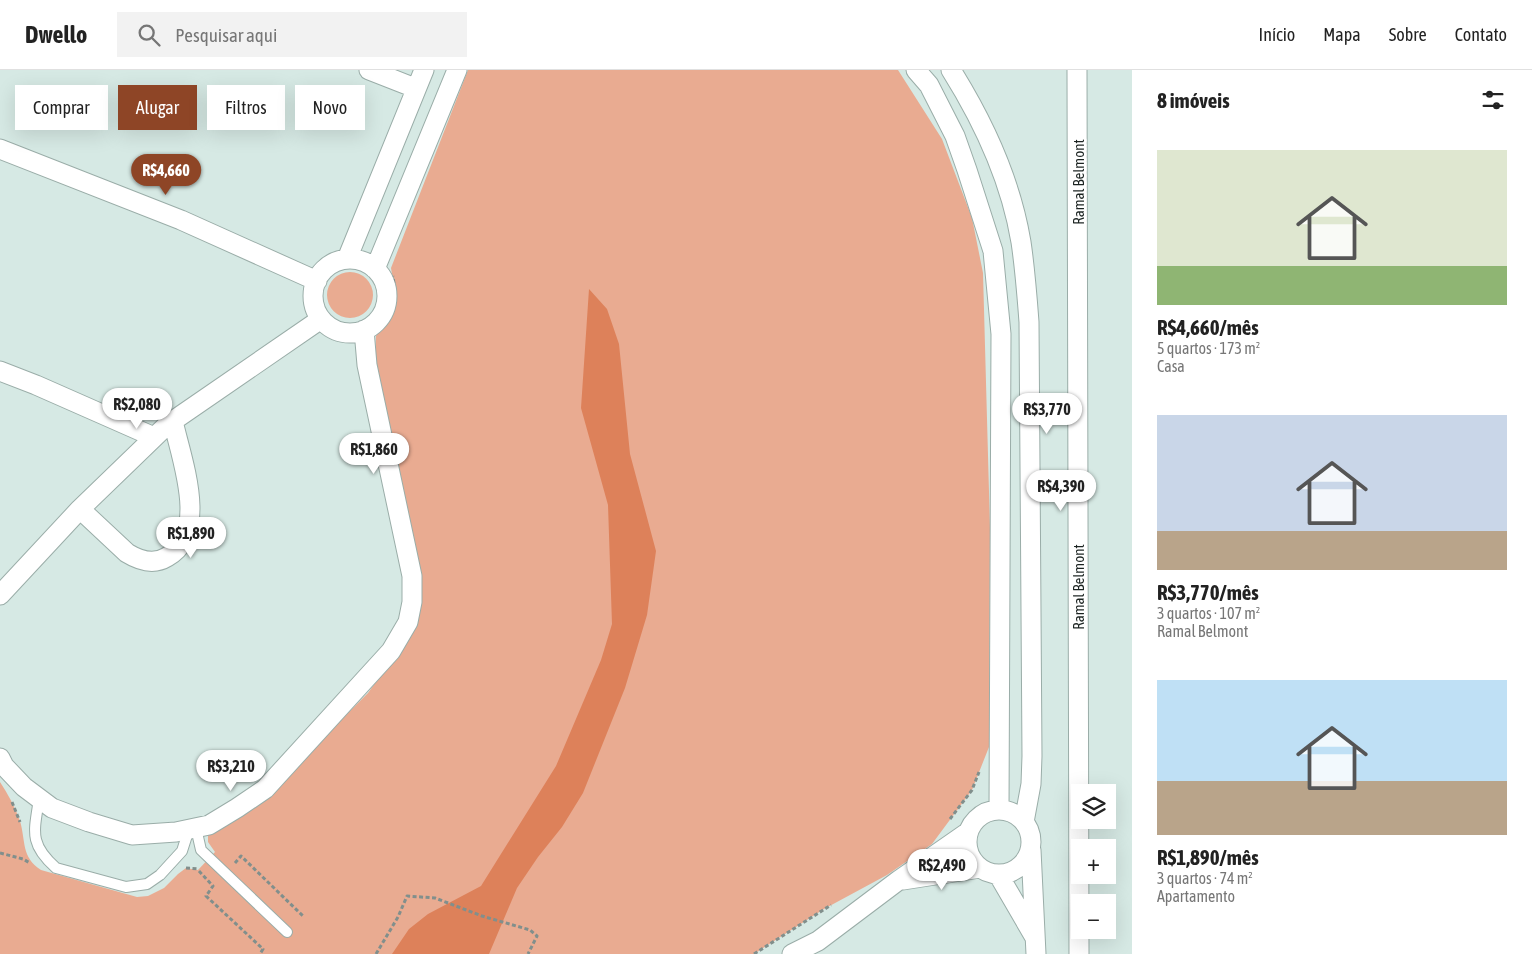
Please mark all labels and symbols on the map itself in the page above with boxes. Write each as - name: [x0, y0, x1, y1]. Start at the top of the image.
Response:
- street label: Ramal Belmont: [1070, 139, 1087, 225]
- pin: R$4,660: [120, 154, 212, 196]
- pin: R$2,080: [91, 388, 183, 430]
- pin: R$3,770: [1001, 392, 1093, 435]
- pin: R$1,860: [328, 432, 420, 475]
- pin: R$4,390: [1015, 470, 1107, 512]
- pin: R$1,890: [145, 516, 237, 559]
- street label: Ramal Belmont: [1070, 544, 1087, 630]
- pin: R$3,210: [185, 750, 277, 792]
- pin: R$2,490: [896, 848, 988, 891]

